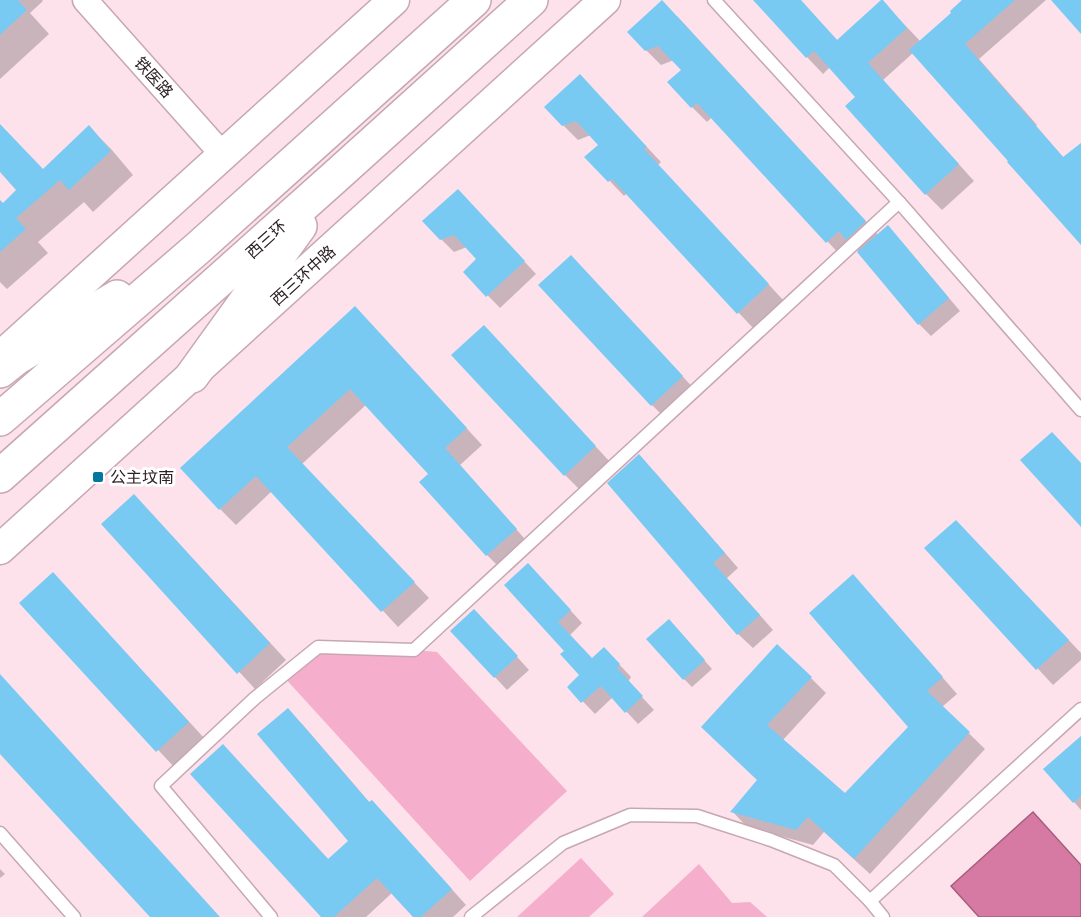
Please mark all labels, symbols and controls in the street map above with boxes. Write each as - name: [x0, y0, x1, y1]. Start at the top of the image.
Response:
- street label: 铁医路: [131, 52, 177, 101]
- street label: 西三环: [241, 216, 290, 262]
- street label: 西三环中路: [267, 241, 339, 308]
- place label: 公主坟南: [110, 467, 174, 486]
- marker: 公主坟南: [91, 470, 105, 484]

